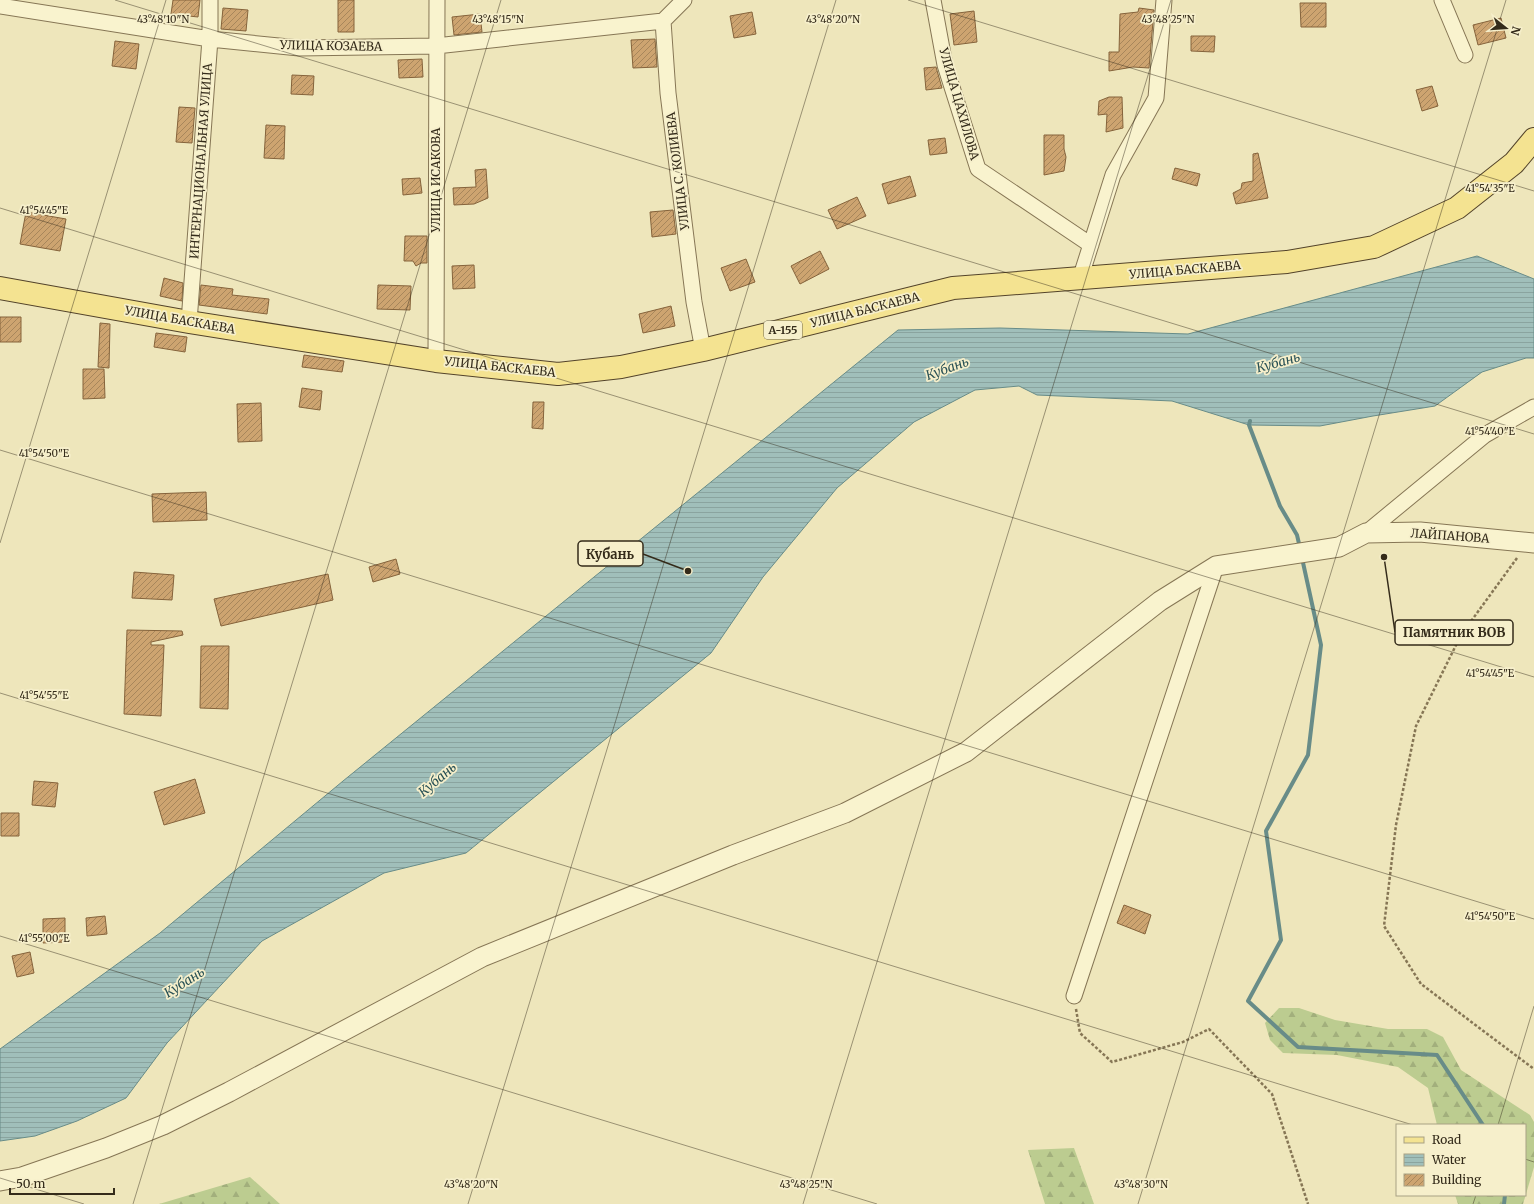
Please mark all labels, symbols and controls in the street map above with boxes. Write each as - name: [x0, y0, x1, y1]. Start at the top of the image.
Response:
- north arrow: [1486, 8, 1526, 48]
- text: 43°48'10"N: [137, 13, 189, 26]
- text: 43°48'15"N: [472, 13, 524, 26]
- text: 43°48'20"N: [806, 13, 860, 26]
- text: 43°48'25"N: [1142, 13, 1195, 26]
- text: N: [1508, 25, 1524, 37]
- street label: УЛИЦА КОЗАЕВА: [279, 37, 383, 54]
- street label: УЛИЦА ЦАХИЛОВА: [936, 45, 983, 162]
- street label: ИНТЕРНАЦИОНАЛЬНАЯ УЛИЦА: [186, 62, 215, 259]
- street label: УЛИЦА С. КОЛИЕВА: [663, 111, 692, 232]
- street label: УЛИЦА ИСАКОВА: [428, 127, 443, 234]
- text: 41°54'35"E: [1465, 182, 1515, 195]
- text: 41°54'45"E: [20, 204, 69, 217]
- street label: УЛИЦА БАСКАЕВА: [1128, 257, 1242, 282]
- street label: УЛИЦА БАСКАЕВА: [808, 289, 921, 331]
- street label: УЛИЦА БАСКАЕВА: [123, 302, 237, 337]
- road number: А-155: [764, 321, 802, 339]
- water label: Кубань: [1254, 348, 1302, 376]
- street label: УЛИЦА БАСКАЕВА: [443, 353, 557, 380]
- water label: Кубань: [923, 353, 971, 384]
- text: 41°54'40"E: [1465, 425, 1516, 438]
- text: 41°54'50"E: [19, 447, 70, 460]
- street label: ЛАЙПАНОВА: [1410, 525, 1491, 546]
- callout: Кубань: [578, 541, 643, 566]
- text: Кубань: [586, 546, 635, 563]
- callout: Памятник ВОВ: [1395, 620, 1513, 645]
- text: Памятник ВОВ: [1403, 624, 1505, 641]
- text: 41°54'45"E: [1466, 667, 1515, 680]
- text: 41°54'55"E: [19, 689, 69, 702]
- water label: Кубань: [415, 758, 460, 800]
- text: 41°54'50"E: [1465, 910, 1516, 923]
- text: 41°55'00"E: [18, 932, 70, 945]
- water label: Кубань: [161, 963, 208, 1001]
- legend: [1396, 1124, 1526, 1196]
- text: Road: [1432, 1132, 1461, 1147]
- text: Water: [1431, 1152, 1467, 1167]
- scale bar: [10, 1170, 114, 1196]
- text: Building: [1432, 1172, 1482, 1187]
- text: 50 m: [16, 1176, 45, 1191]
- text: 43°48'20"N: [444, 1178, 498, 1191]
- text: 43°48'25"N: [780, 1178, 833, 1191]
- text: 43°48'30"N: [1114, 1178, 1168, 1191]

